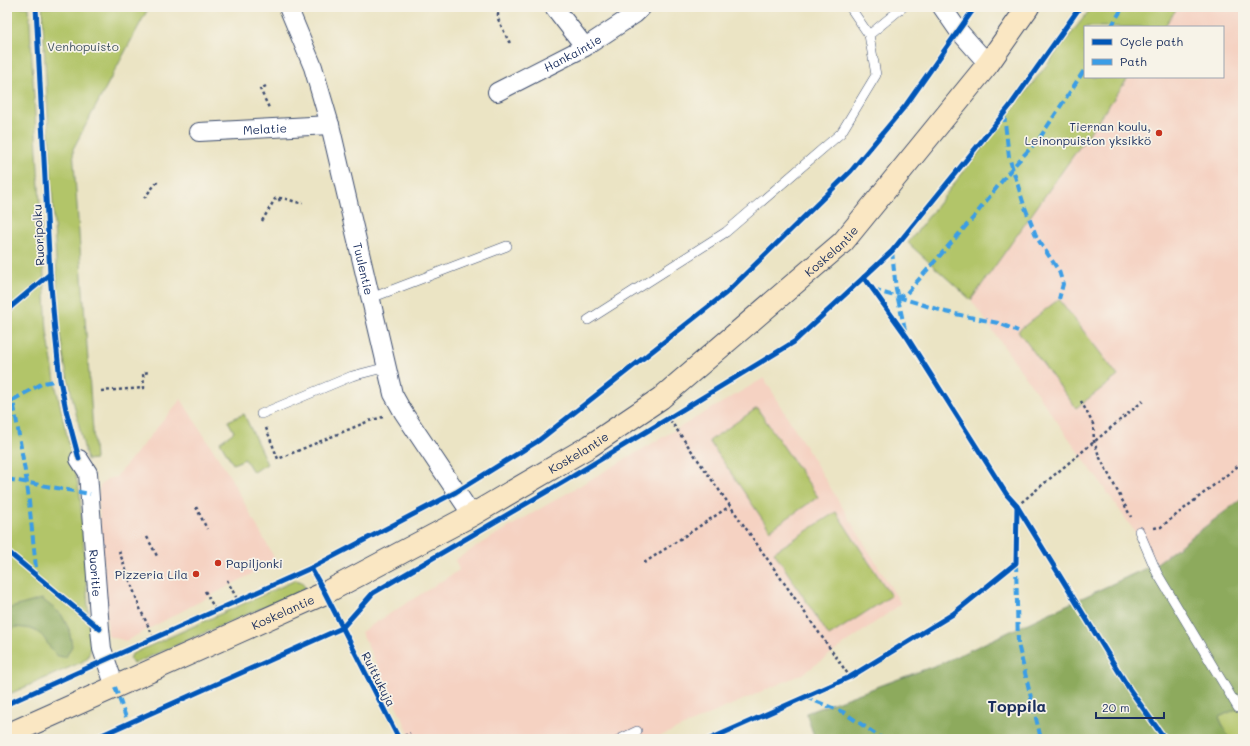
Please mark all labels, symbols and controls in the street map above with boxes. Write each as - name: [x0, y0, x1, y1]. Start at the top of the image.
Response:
- legend: [1084, 26, 1224, 78]
- street label: Hankaintie: [541, 31, 604, 75]
- text: Cycle path: [1120, 33, 1183, 49]
- park label: Venhopuisto: [47, 38, 119, 54]
- text: Path: [1120, 53, 1147, 69]
- place label: Tiernan koulu, Leinonpuiston yksikkö: [1025, 118, 1151, 148]
- street label: Melatie: [243, 119, 287, 138]
- marker: Tiernan koulu, Leinonpuiston yksikkö: [1154, 128, 1164, 138]
- street label: Ruoripolku: [28, 204, 48, 266]
- street label: Koskelantie: [801, 222, 861, 280]
- street label: Tuulentie: [350, 241, 378, 296]
- street label: Koskelantie: [545, 428, 611, 477]
- street label: Ruoritie: [86, 549, 105, 597]
- place label: Papiljonki: [226, 555, 283, 571]
- marker: Papiljonki: [213, 558, 223, 568]
- place label: Pizzeria Lila: [115, 566, 188, 582]
- marker: Pizzeria Lila: [191, 569, 201, 579]
- street label: Koskelantie: [249, 591, 317, 633]
- street label: Ruittukuja: [358, 649, 400, 709]
- scale bar: [1096, 694, 1164, 720]
- district label: Toppila: [988, 695, 1047, 716]
- text: 20 m: [1102, 699, 1130, 715]

